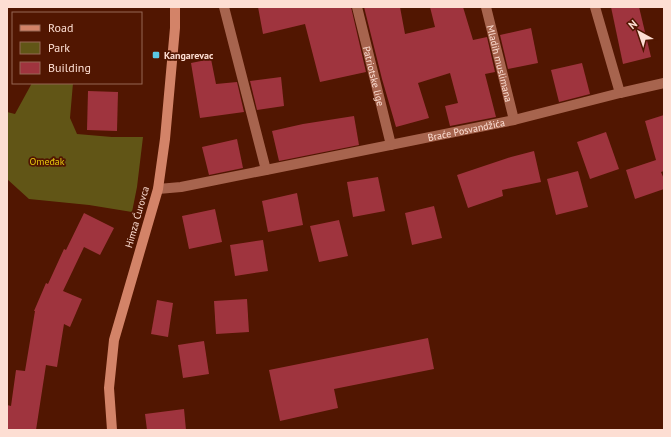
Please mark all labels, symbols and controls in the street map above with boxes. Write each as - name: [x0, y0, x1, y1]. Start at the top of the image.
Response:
- legend: [12, 12, 142, 84]
- north arrow: [619, 12, 659, 52]
- text: N: [625, 17, 640, 32]
- text: Road: [48, 20, 73, 35]
- street label: Mladih muslimana: [484, 23, 516, 103]
- text: Park: [48, 40, 70, 55]
- street label: Patriotske lige: [360, 45, 388, 107]
- place label: Kangarevac: [164, 49, 214, 62]
- marker: Kangarevac: [151, 50, 161, 60]
- text: Building: [48, 60, 91, 75]
- street label: Braće Posvandžića: [426, 116, 506, 144]
- park label: Omeđak: [29, 155, 65, 168]
- street label: Himza Ćurovca: [122, 185, 152, 249]

